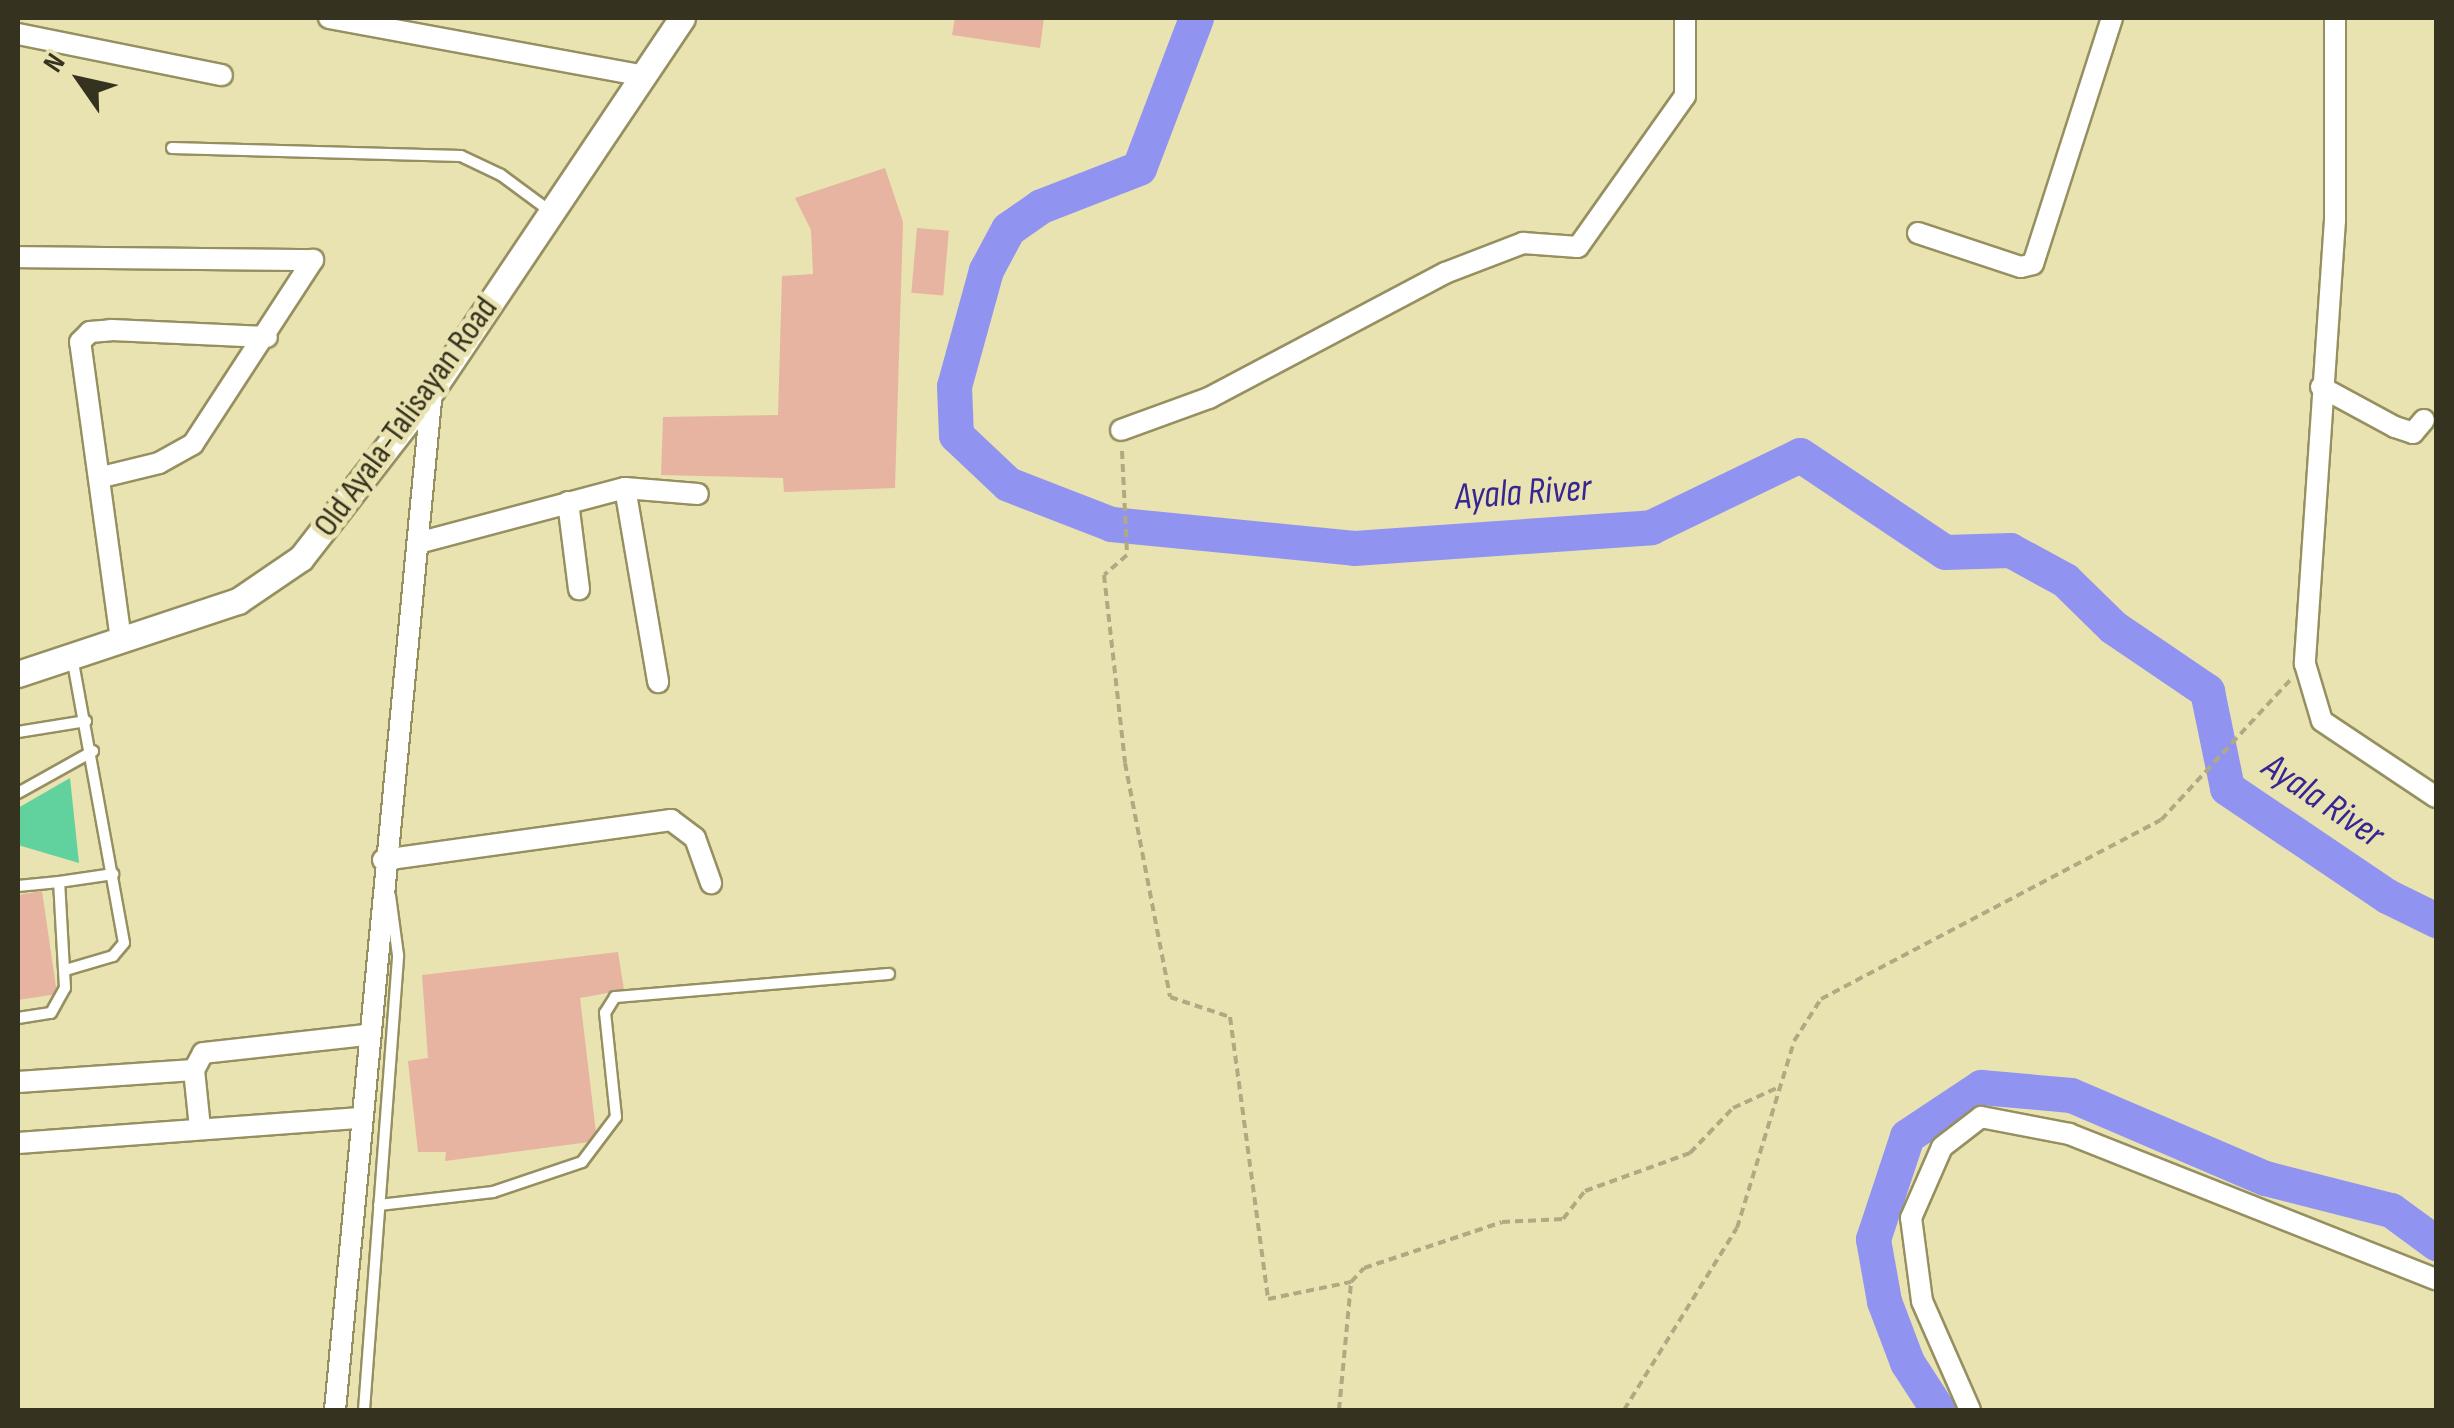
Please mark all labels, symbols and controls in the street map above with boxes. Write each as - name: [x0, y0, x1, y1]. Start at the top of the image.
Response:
- north arrow: [30, 30, 130, 130]
- text: N: [37, 48, 73, 78]
- street label: Old Ayala-Talisayan Road: [305, 289, 507, 545]
- water label: Ayala River: [1453, 465, 1593, 521]
- water label: Ayala River: [2254, 744, 2392, 858]

